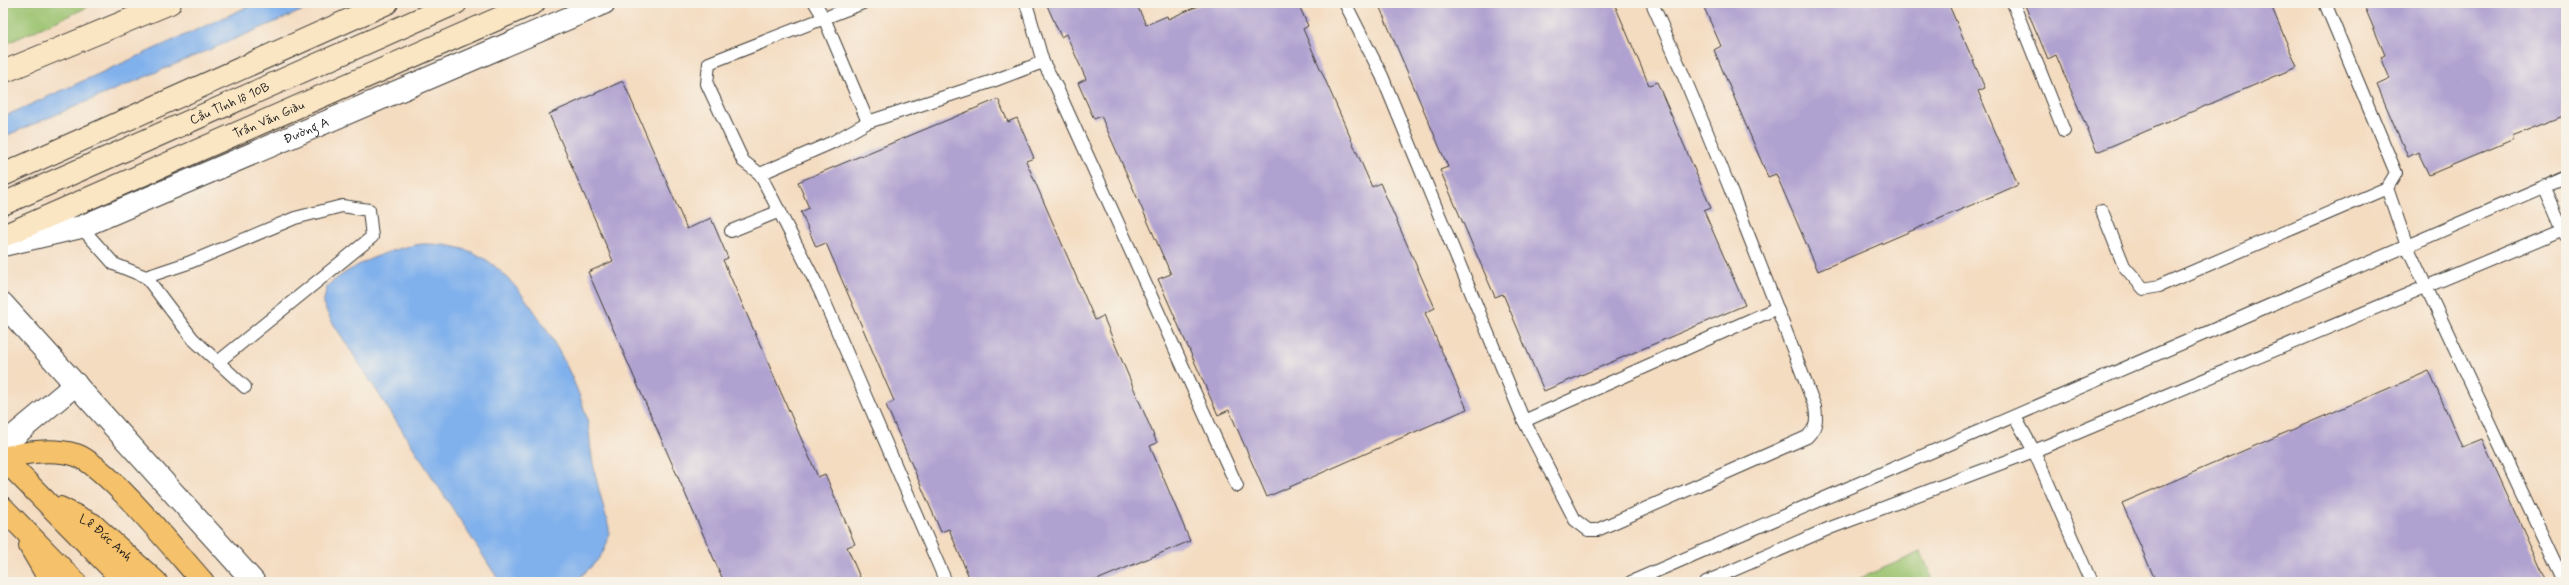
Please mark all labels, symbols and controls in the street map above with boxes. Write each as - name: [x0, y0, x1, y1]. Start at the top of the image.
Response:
- street label: Cầu Tỉnh lộ 10B: [187, 78, 272, 129]
- street label: Trần Văn Giàu: [230, 96, 307, 143]
- street label: Đường A: [281, 113, 332, 148]
- street label: Lê Đức Anh: [76, 510, 136, 565]

